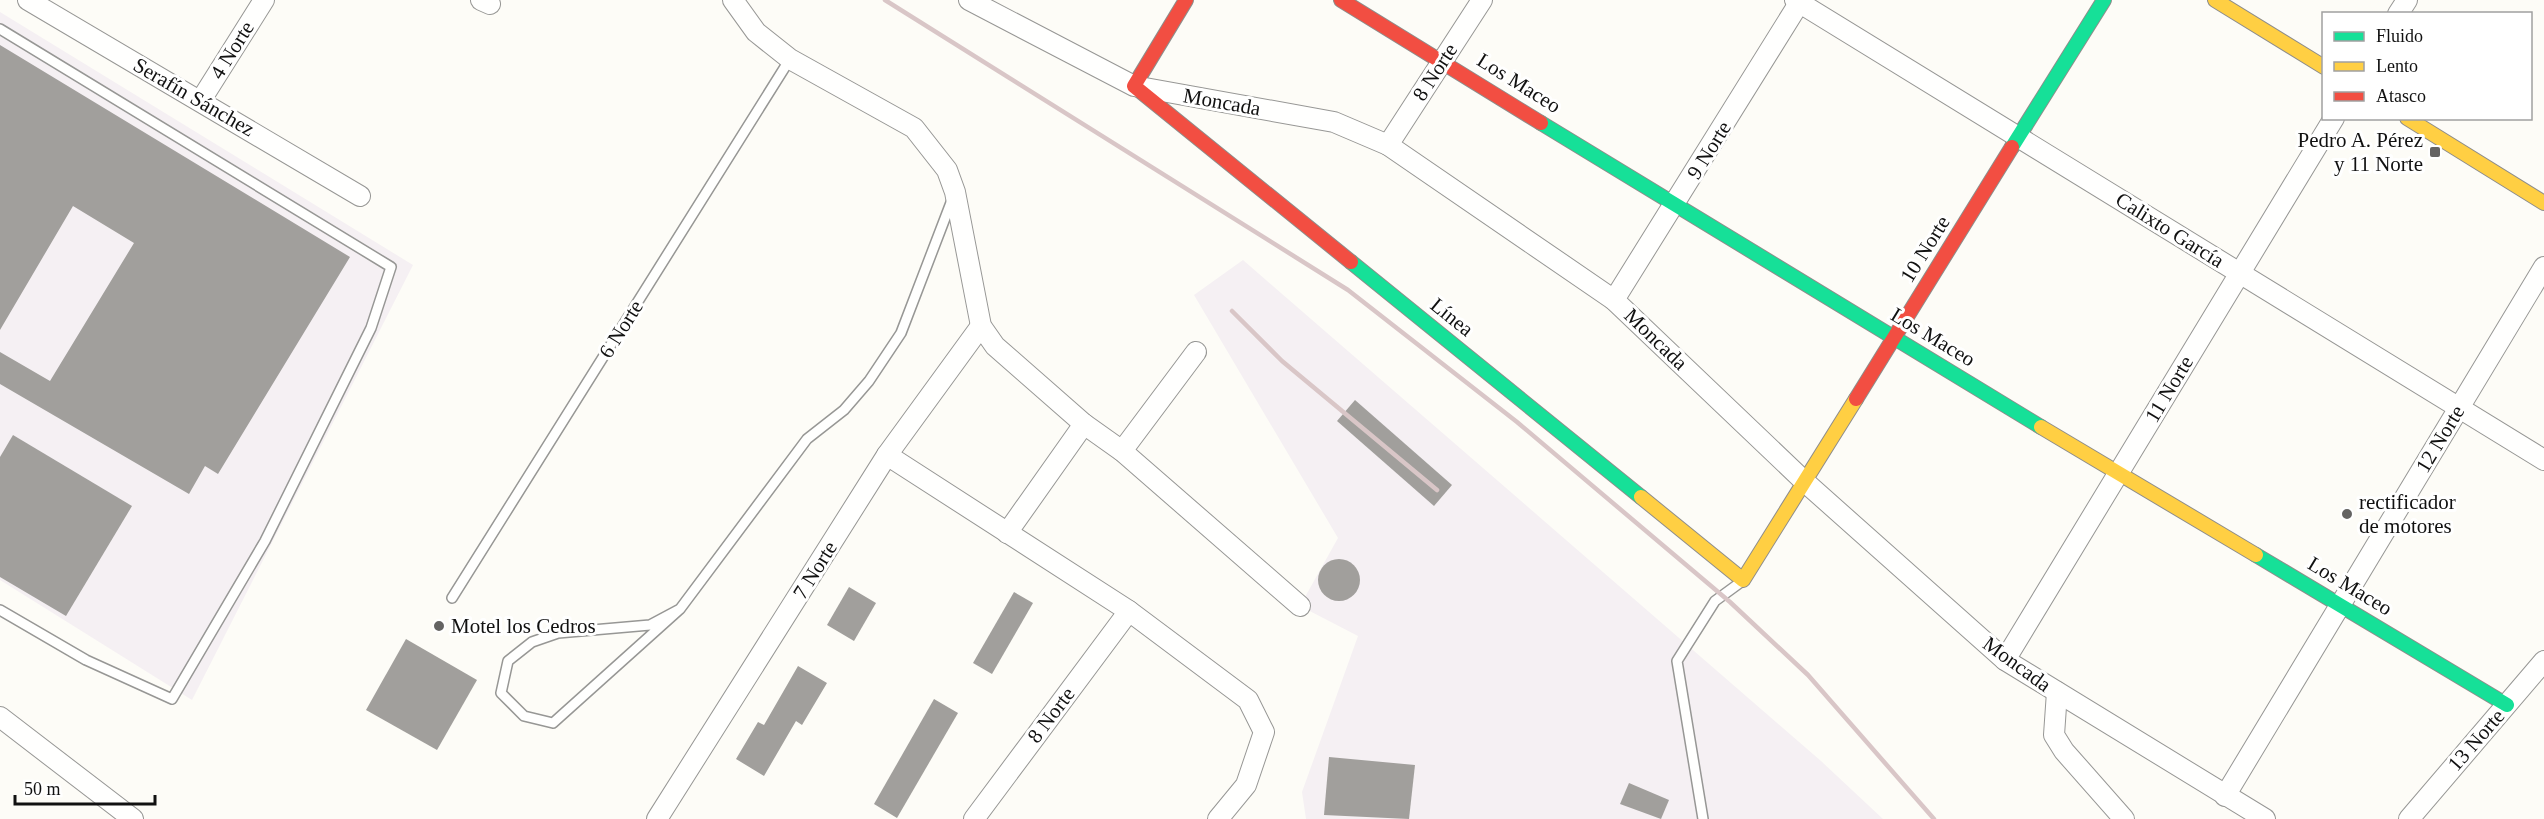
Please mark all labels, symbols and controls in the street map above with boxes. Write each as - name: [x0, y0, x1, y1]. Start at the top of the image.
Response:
- legend: [2322, 12, 2532, 120]
- street label: 4 Norte: [205, 17, 259, 83]
- text: Fluido: [2376, 26, 2423, 46]
- street label: 8 Norte: [1408, 39, 1462, 105]
- street label: Los Maceo: [1473, 48, 1565, 118]
- street label: Serafín Sánchez: [129, 53, 259, 141]
- text: Lento: [2376, 56, 2418, 76]
- street label: Moncada: [1181, 83, 1263, 121]
- text: Atasco: [2376, 86, 2426, 106]
- street label: 9 Norte: [1682, 117, 1736, 183]
- place label: Pedro A. Pérez y 11 Norte: [2298, 128, 2423, 176]
- marker: Pedro A. Pérez y 11 Norte: [2428, 145, 2442, 159]
- street label: Calixto García: [2111, 187, 2229, 273]
- street label: 10 Norte: [1895, 211, 1955, 287]
- street label: Línea: [1426, 293, 1479, 342]
- street label: 6 Norte: [594, 296, 648, 362]
- street label: Moncada: [1620, 303, 1693, 375]
- street label: Los Maceo: [1887, 303, 1979, 371]
- street label: 11 Norte: [2140, 351, 2198, 427]
- street label: 12 Norte: [2411, 401, 2469, 477]
- place label: rectificador de motores: [2359, 490, 2456, 538]
- marker: rectificador de motores: [2340, 507, 2354, 521]
- street label: 7 Norte: [788, 537, 842, 603]
- street label: Los Maceo: [2304, 552, 2396, 620]
- place label: Motel los Cedros: [451, 614, 596, 638]
- marker: Motel los Cedros: [432, 619, 446, 633]
- street label: Moncada: [1978, 631, 2056, 697]
- street label: 8 Norte: [1022, 682, 1080, 748]
- street label: 13 Norte: [2443, 704, 2509, 776]
- scale bar: [15, 768, 154, 806]
- text: 50 m: [24, 779, 61, 799]

